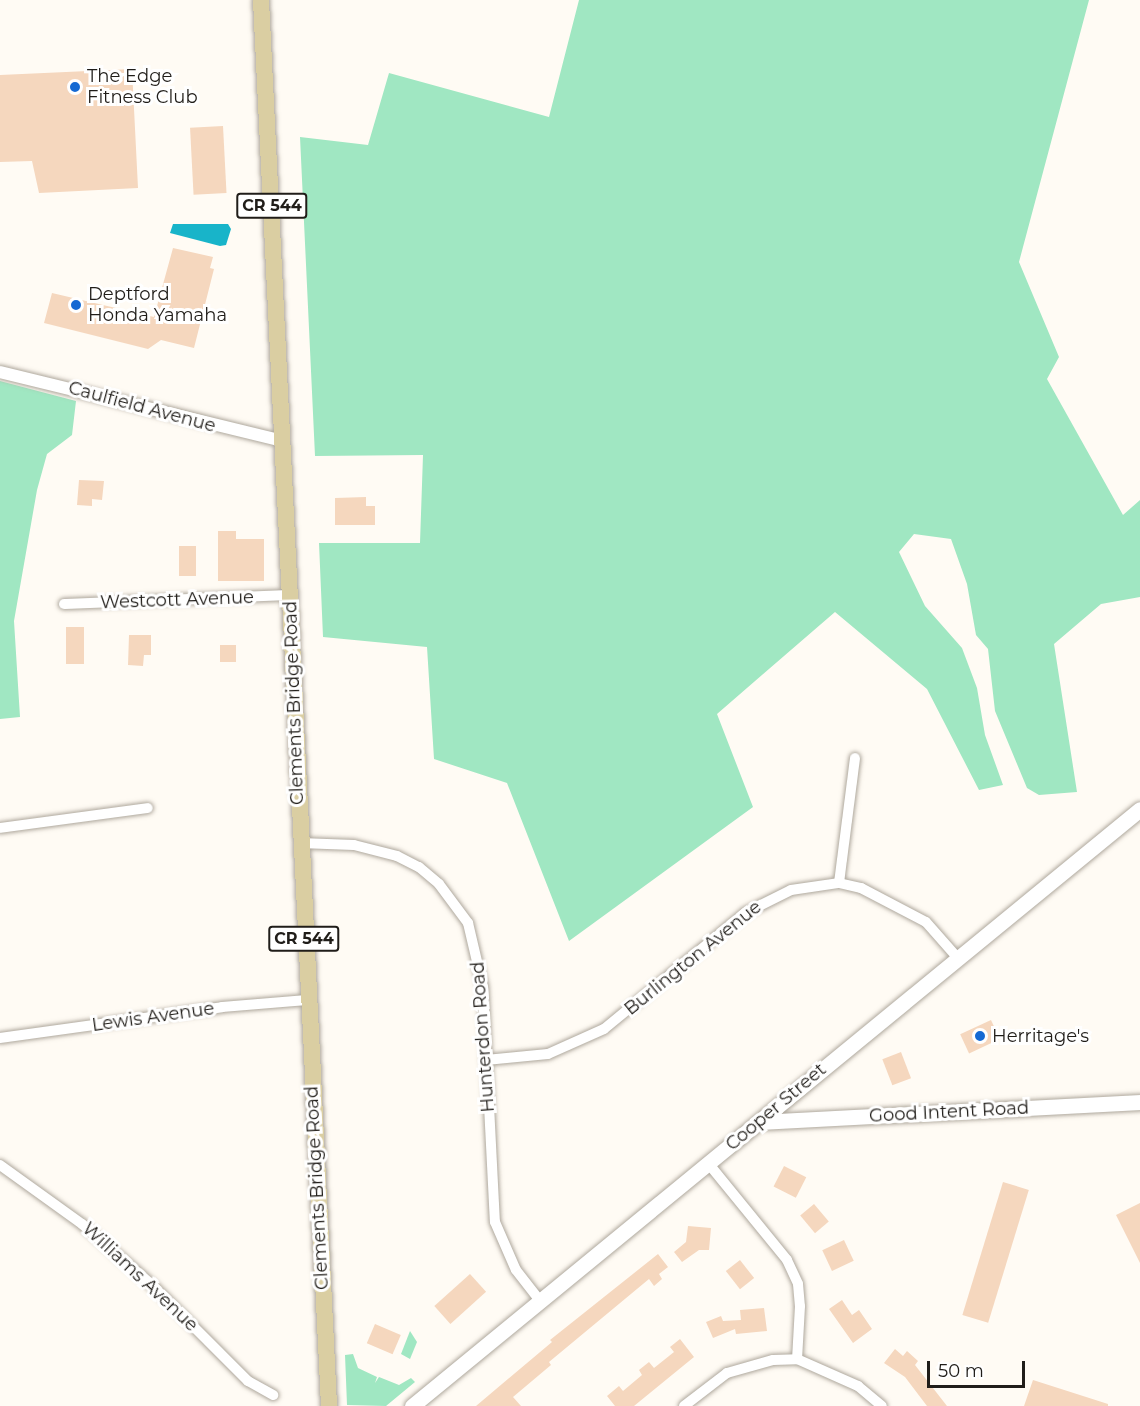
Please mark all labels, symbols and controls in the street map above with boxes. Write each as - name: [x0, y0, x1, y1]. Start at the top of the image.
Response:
- place label: The Edge Fitness Club: [87, 66, 198, 109]
- marker: The Edge Fitness Club: [68, 80, 82, 94]
- road number: CR 544: [236, 193, 308, 219]
- place label: Deptford Honda Yamaha: [88, 284, 227, 326]
- marker: Deptford Honda Yamaha: [69, 298, 83, 312]
- street label: Caulfield Avenue: [66, 377, 218, 437]
- street label: Westcott Avenue: [100, 587, 254, 613]
- street label: Clements Bridge Road: [280, 601, 308, 805]
- street label: Burlington Avenue: [620, 896, 766, 1020]
- road number: CR 544: [268, 926, 340, 952]
- street label: Hunterdon Road: [467, 961, 499, 1113]
- street label: Lewis Avenue: [90, 998, 216, 1036]
- place label: Herritage's: [992, 1025, 1089, 1047]
- marker: Herritage's: [973, 1029, 987, 1043]
- street label: Cooper Street: [721, 1059, 831, 1155]
- street label: Clements Bridge Road: [301, 1086, 333, 1290]
- street label: Good Intent Road: [868, 1097, 1030, 1127]
- street label: Williams Avenue: [78, 1218, 202, 1336]
- scale bar: [930, 1349, 1028, 1387]
- text: 50 m: [938, 1360, 984, 1382]

